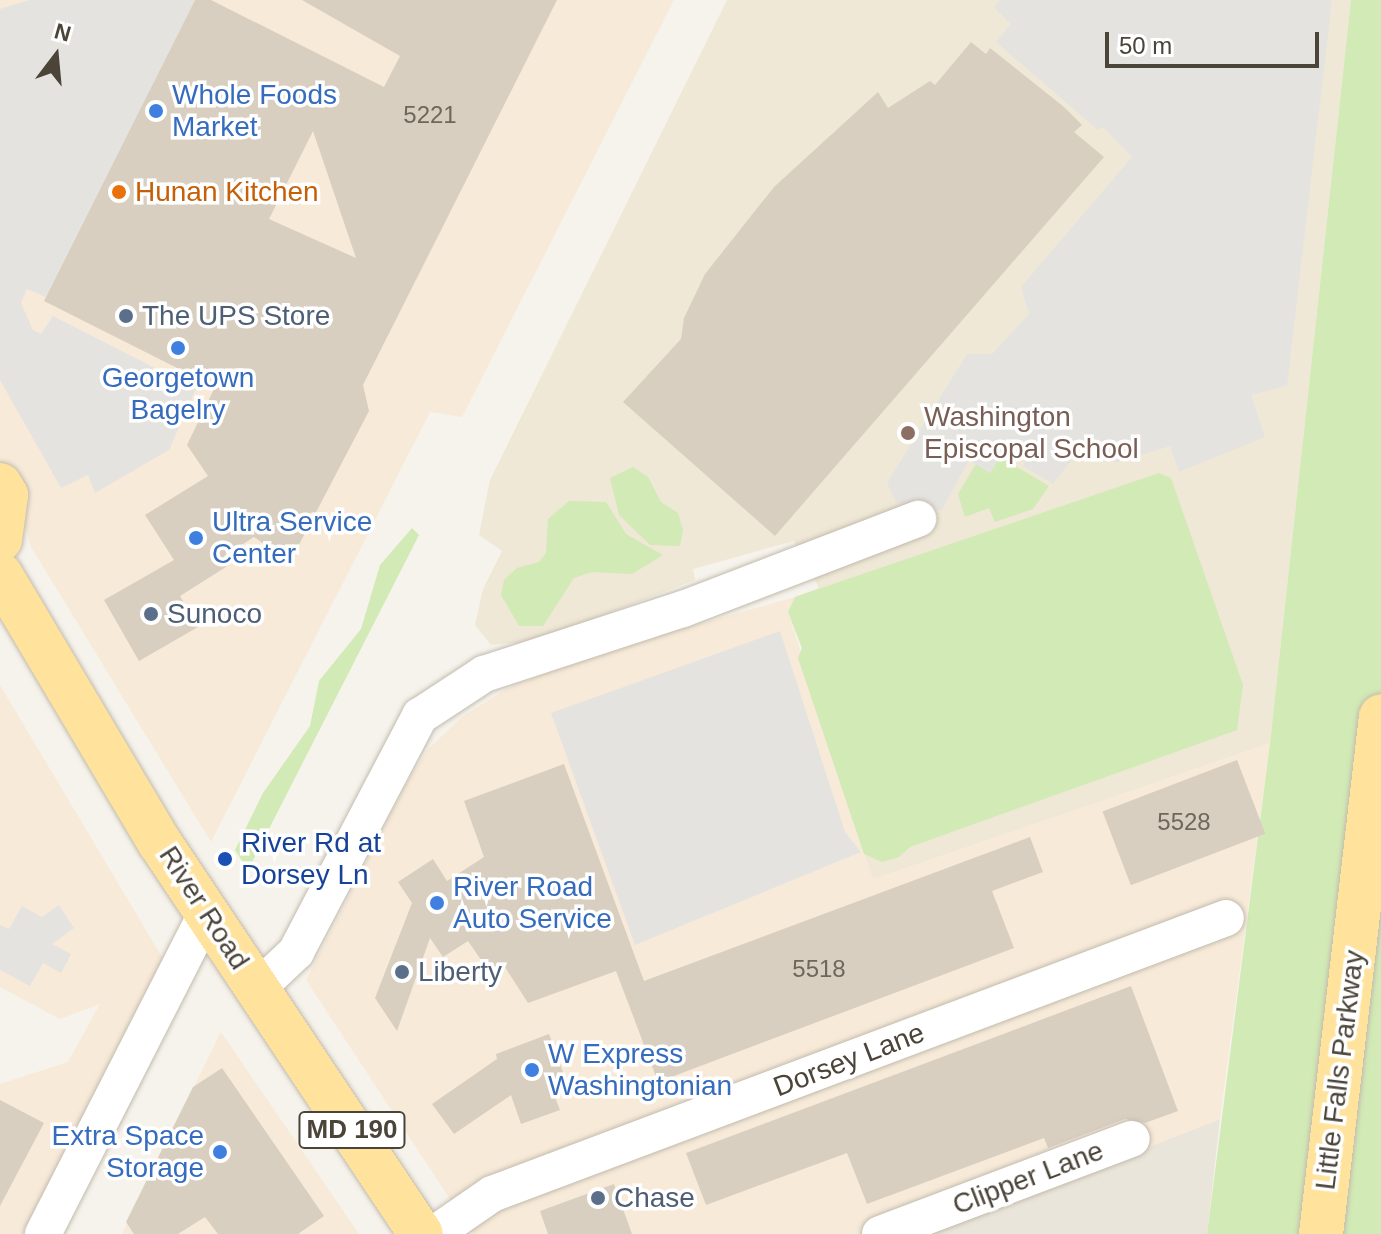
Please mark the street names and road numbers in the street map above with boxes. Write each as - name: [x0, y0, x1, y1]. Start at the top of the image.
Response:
- street label: River Road: [152, 840, 256, 976]
- street label: Little Falls Parkway: [1309, 948, 1371, 1192]
- street label: Dorsey Lane: [769, 1016, 929, 1104]
- road number: MD 190: [298, 1108, 406, 1152]
- street label: Clipper Lane: [948, 1134, 1108, 1222]

